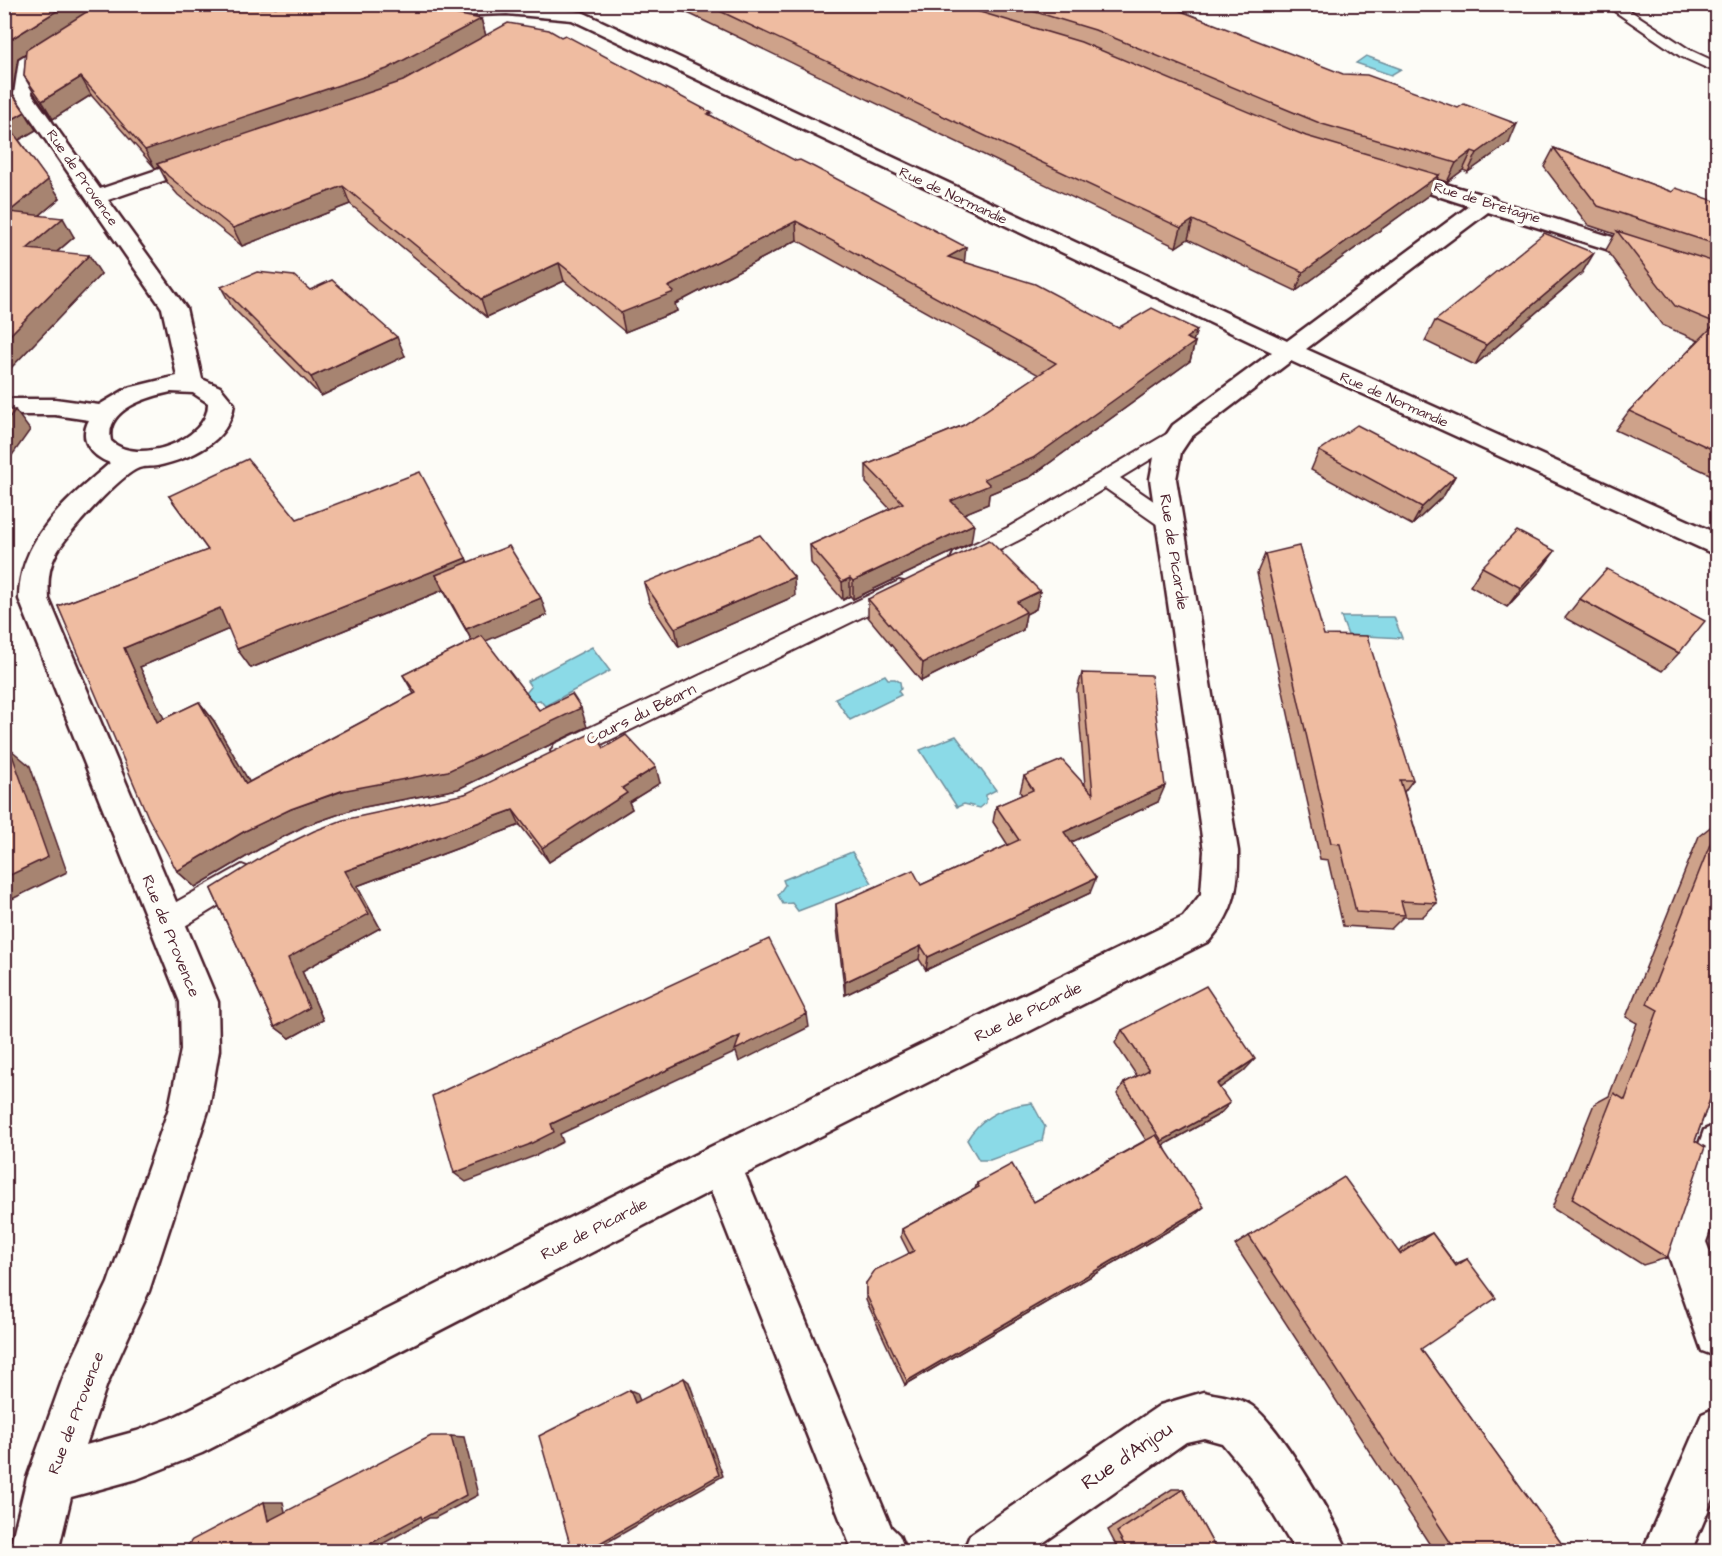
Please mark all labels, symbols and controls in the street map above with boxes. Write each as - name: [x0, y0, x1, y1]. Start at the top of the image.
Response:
- street label: Rue de Provence: [41, 126, 123, 231]
- street label: Rue de Normandie: [896, 162, 1011, 230]
- street label: Rue de Bretagne: [1431, 177, 1543, 229]
- street label: Rue de Normandie: [1337, 367, 1452, 433]
- street label: Rue de Picardie: [1154, 493, 1194, 612]
- street label: Cours du Béarn: [582, 678, 700, 750]
- street label: Rue de Provence: [137, 872, 206, 1001]
- street label: Rue de Picardie: [971, 976, 1086, 1048]
- street label: Rue de Picardie: [537, 1193, 651, 1265]
- street label: Rue de Provence: [43, 1348, 110, 1477]
- street label: Rue d'Anjou: [1076, 1415, 1178, 1497]

